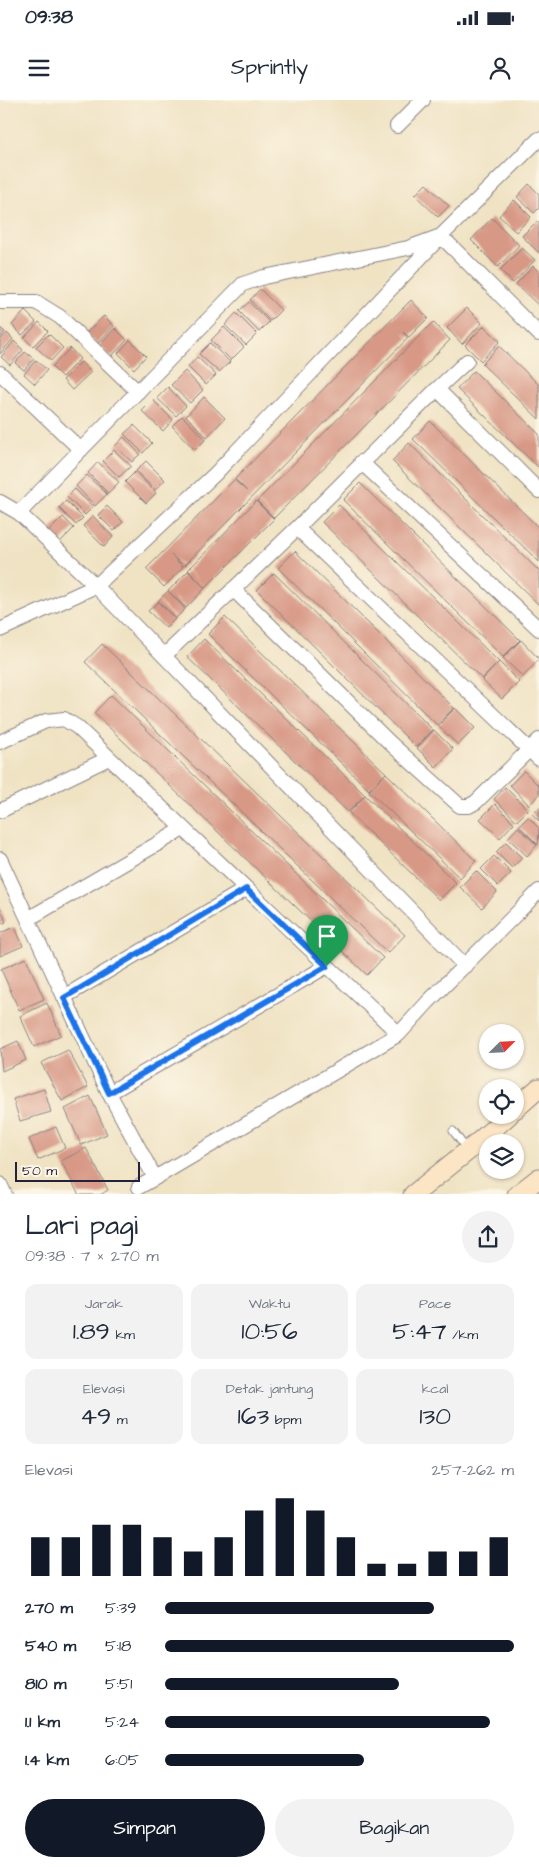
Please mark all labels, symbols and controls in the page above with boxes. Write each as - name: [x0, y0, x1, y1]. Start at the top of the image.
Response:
- text: 09:38: [25, 4, 73, 31]
- text: Sprintly: [231, 52, 308, 83]
- icon: menu: [25, 54, 53, 82]
- icon: person: [486, 54, 514, 82]
- pin: [306, 915, 348, 966]
- icon: arrive: [313, 922, 341, 950]
- north arrow: [479, 1024, 524, 1069]
- map controls: [479, 1024, 524, 1179]
- button: locate: [479, 1079, 524, 1124]
- button: layers: [479, 1134, 524, 1179]
- scale bar: [15, 1160, 140, 1183]
- text: 50 m: [22, 1161, 57, 1181]
- text: Lari pagi: [25, 1206, 138, 1245]
- button: share: [462, 1211, 514, 1263]
- text: 09:38 · 7 × 270 m: [25, 1245, 159, 1267]
- text: Jarak: [85, 1294, 123, 1314]
- text: Waktu: [249, 1294, 290, 1314]
- text: Pace: [419, 1294, 451, 1314]
- text: 1.89: [73, 1314, 110, 1349]
- text: 10:56: [241, 1314, 298, 1349]
- text: 5:47: [392, 1314, 447, 1349]
- text: km: [110, 1325, 135, 1345]
- text: /km: [447, 1325, 478, 1345]
- text: Elevasi: [83, 1379, 125, 1399]
- text: Detak jantung: [226, 1379, 313, 1399]
- text: kcal: [422, 1379, 449, 1399]
- text: 49: [80, 1399, 111, 1434]
- text: 163: [238, 1399, 269, 1434]
- text: 130: [419, 1399, 451, 1434]
- text: m: [111, 1410, 128, 1430]
- text: bpm: [269, 1410, 301, 1430]
- text: Elevasi: [25, 1459, 73, 1481]
- text: 257–262 m: [432, 1459, 514, 1481]
- text: 270 m: [25, 1597, 73, 1619]
- text: 5:39: [105, 1597, 136, 1619]
- text: 540 m: [25, 1635, 76, 1657]
- text: 5:18: [105, 1635, 131, 1657]
- text: 810 m: [25, 1673, 66, 1695]
- text: 5:51: [105, 1673, 132, 1695]
- text: 1.1 km: [25, 1711, 60, 1733]
- text: 5:24: [105, 1711, 139, 1733]
- text: 1.4 km: [25, 1749, 69, 1771]
- text: 6:05: [105, 1749, 139, 1771]
- button: Simpan: [25, 1799, 265, 1857]
- button: Bagikan: [275, 1799, 514, 1857]

